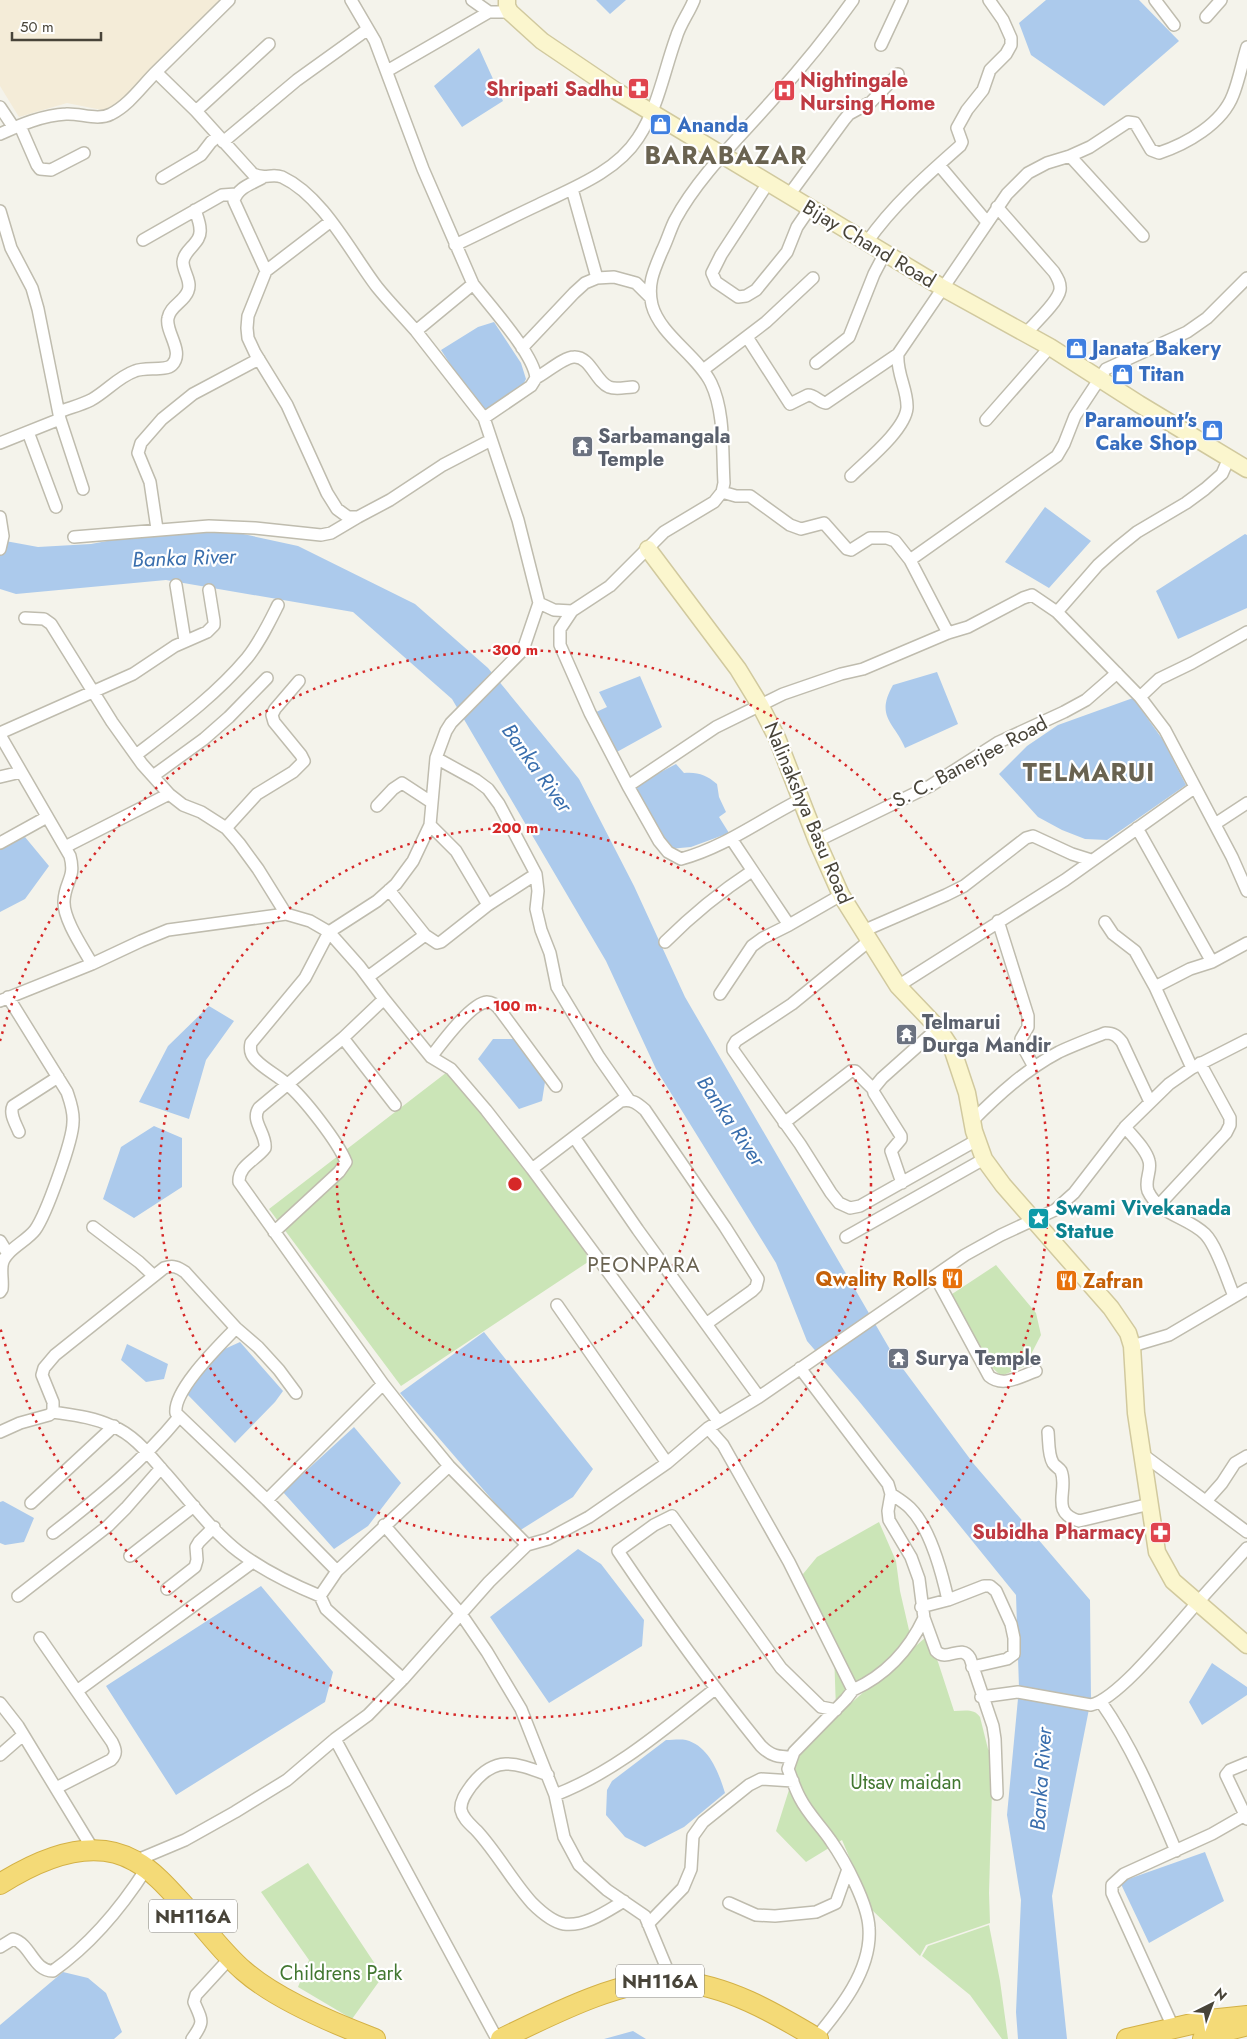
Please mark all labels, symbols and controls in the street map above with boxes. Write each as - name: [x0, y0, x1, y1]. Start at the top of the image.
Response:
- scale bar: [12, 10, 101, 42]
- text: 50 m: [20, 16, 54, 38]
- place label: Nightingale Nursing Home: [800, 66, 935, 118]
- place label: Shripati Sadhu: [486, 75, 623, 104]
- pharmacy icon: Shripati Sadhu: [627, 77, 651, 101]
- hospital icon: Nightingale Nursing Home: [772, 79, 796, 103]
- place label: Ananda: [676, 111, 749, 140]
- shop icon: Ananda: [649, 113, 673, 137]
- district label: BARABAZAR: [645, 137, 807, 173]
- street label: Bijay Chand Road: [797, 193, 941, 295]
- place label: Janata Bakery: [1088, 334, 1221, 363]
- shop icon: Janata Bakery: [1064, 336, 1088, 360]
- place label: Titan: [1139, 360, 1184, 389]
- shop icon: Titan: [1111, 362, 1135, 386]
- place label: Paramount's Cake Shop: [1085, 406, 1197, 458]
- shop icon: Paramount's Cake Shop: [1201, 419, 1225, 443]
- place label: Sarbamangala Temple: [598, 422, 730, 474]
- temple icon: Sarbamangala Temple: [570, 435, 594, 459]
- water label: Banka River: [132, 541, 237, 575]
- text: 300 m: [492, 639, 538, 661]
- street label: S. C. Banerjee Road: [887, 709, 1053, 815]
- water label: Banka River: [494, 717, 580, 819]
- street label: Nalinakshya Basu Road: [757, 717, 859, 909]
- district label: TELMARUI: [1023, 754, 1155, 790]
- text: 200 m: [492, 817, 538, 839]
- text: 100 m: [493, 995, 537, 1017]
- place label: Telmarui Durga Mandir: [922, 1008, 1052, 1060]
- temple icon: Telmarui Durga Mandir: [894, 1022, 918, 1046]
- water label: Banka River: [690, 1070, 773, 1173]
- centre of rings: [506, 1175, 524, 1193]
- place label: Swami Vivekanada Statue: [1055, 1194, 1231, 1246]
- place icon: Swami Vivekanada Statue: [1027, 1207, 1051, 1231]
- district label: PEONPARA: [587, 1250, 701, 1280]
- place label: Qwality Rolls: [815, 1265, 937, 1294]
- restaurant icon: Qwality Rolls: [941, 1267, 965, 1291]
- place label: Zafran: [1083, 1267, 1144, 1296]
- restaurant icon: Zafran: [1055, 1269, 1079, 1293]
- place label: Surya Temple: [915, 1344, 1041, 1373]
- temple icon: Surya Temple: [887, 1346, 911, 1370]
- place label: Subidha Pharmacy: [972, 1518, 1146, 1547]
- pharmacy icon: Subidha Pharmacy: [1149, 1520, 1173, 1544]
- water label: Banka River: [1022, 1725, 1060, 1832]
- park label: Utsav maidan: [850, 1768, 962, 1797]
- road number: NH116A: [149, 1900, 237, 1932]
- park label: Childrens Park: [280, 1959, 402, 1988]
- road number: NH116A: [616, 1964, 704, 1998]
- north arrow: [1187, 1979, 1237, 2029]
- text: N: [1210, 1983, 1232, 2005]

